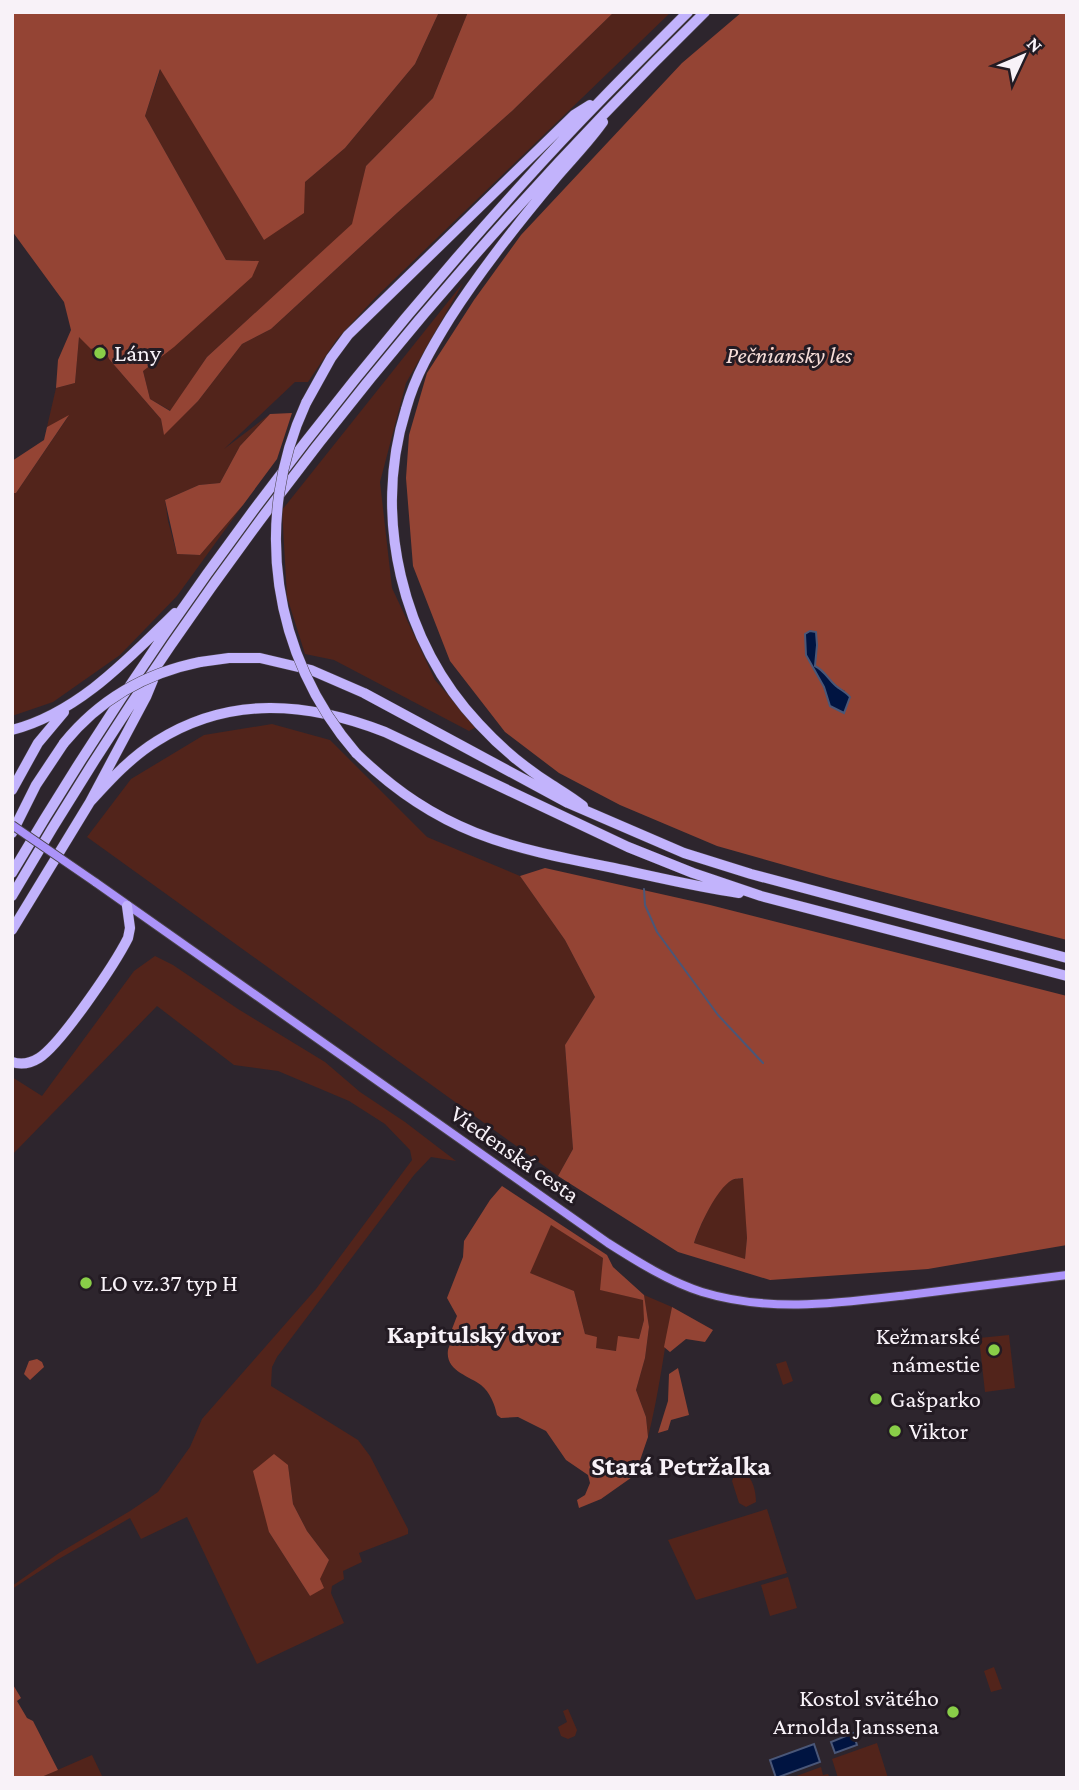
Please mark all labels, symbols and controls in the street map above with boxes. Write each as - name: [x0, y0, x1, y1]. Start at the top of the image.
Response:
- north arrow: [988, 21, 1058, 91]
- text: N: [1023, 33, 1047, 57]
- place label: Lány: [114, 339, 162, 366]
- park label: Pečniansky les: [726, 341, 853, 368]
- marker: Lány: [92, 345, 108, 361]
- street label: Viedenská cesta: [446, 1099, 585, 1208]
- place label: LO vz.37 typ H: [100, 1269, 238, 1296]
- marker: LO vz.37 typ H: [78, 1275, 94, 1291]
- district label: Kapitulský dvor: [387, 1320, 562, 1349]
- place label: Kežmarské námestie: [876, 1322, 980, 1377]
- marker: Kežmarské námestie: [986, 1342, 1002, 1358]
- place label: Gašparko: [890, 1385, 981, 1412]
- marker: Gašparko: [868, 1391, 884, 1407]
- place label: Viktor: [909, 1417, 969, 1444]
- marker: Viktor: [887, 1423, 903, 1439]
- district label: Stará Petržalka: [591, 1450, 771, 1481]
- place label: Kostol svätého Arnolda Janssena: [773, 1684, 939, 1739]
- marker: Kostol svätého Arnolda Janssena: [945, 1704, 961, 1720]

